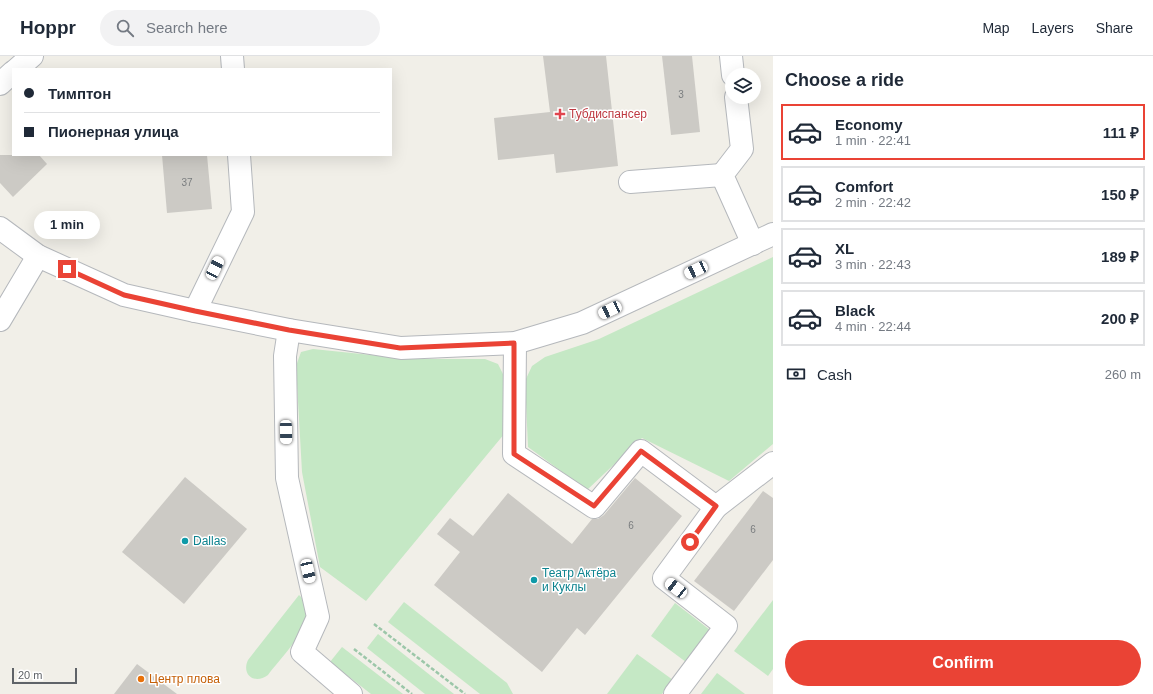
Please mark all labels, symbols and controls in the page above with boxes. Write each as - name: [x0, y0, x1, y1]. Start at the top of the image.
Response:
- search box: [100, 10, 380, 46]
- text: Hoppr: [20, 17, 76, 38]
- icon: search: [114, 17, 136, 39]
- text: Search here: [146, 19, 228, 36]
- text: Map: [982, 20, 1010, 36]
- text: Layers: [1032, 20, 1074, 36]
- text: Share: [1096, 20, 1133, 36]
- map controls: [725, 68, 761, 104]
- button: layers: [725, 68, 761, 104]
- text: Choose a ride: [785, 70, 904, 90]
- text: Тимптон: [48, 85, 111, 102]
- house number: 3: [678, 89, 684, 100]
- place label: Тубдиспансер: [569, 107, 647, 121]
- marker: Тубдиспансер: [554, 108, 566, 120]
- icon: car: [787, 114, 823, 150]
- text: Economy: [835, 116, 903, 133]
- text: Пионерная улица: [48, 123, 179, 140]
- text: 111 ₽: [1103, 124, 1139, 141]
- text: 1 min · 22:41: [835, 133, 911, 148]
- icon: car: [787, 176, 823, 212]
- house number: 37: [181, 177, 193, 188]
- text: Comfort: [835, 178, 893, 195]
- text: 150 ₽: [1101, 186, 1139, 203]
- text: 2 min · 22:42: [835, 195, 911, 210]
- callout: 1 min: [34, 211, 100, 239]
- text: 1 min: [50, 217, 84, 232]
- icon: car: [787, 238, 823, 274]
- text: XL: [835, 240, 854, 257]
- text: 189 ₽: [1101, 248, 1139, 265]
- car: [204, 255, 226, 281]
- text: 3 min · 22:43: [835, 257, 911, 272]
- car: [683, 259, 709, 281]
- route end: [58, 260, 76, 278]
- car: [597, 299, 623, 321]
- icon: car: [787, 300, 823, 336]
- text: Black: [835, 302, 875, 319]
- text: 200 ₽: [1101, 310, 1139, 327]
- text: 4 min · 22:44: [835, 319, 911, 334]
- icon: cash: [785, 363, 807, 385]
- text: Cash: [817, 366, 852, 383]
- text: 260 m: [1105, 367, 1141, 382]
- car: [280, 420, 292, 444]
- house number: 6: [628, 520, 634, 531]
- house number: 6: [750, 524, 756, 535]
- route start: [681, 533, 699, 551]
- place label: Dallas: [193, 534, 226, 548]
- marker: Dallas: [180, 536, 190, 546]
- car: [299, 558, 317, 584]
- place label: Театр Актёра и Куклы: [542, 566, 616, 594]
- marker: Театр Актёра и Куклы: [529, 575, 539, 585]
- car: [663, 576, 689, 600]
- button: Confirm: [785, 640, 1141, 686]
- scale bar: [12, 666, 77, 685]
- text: 20 m: [18, 669, 42, 681]
- place label: Центр плова: [149, 672, 220, 686]
- marker: Центр плова: [136, 674, 146, 684]

